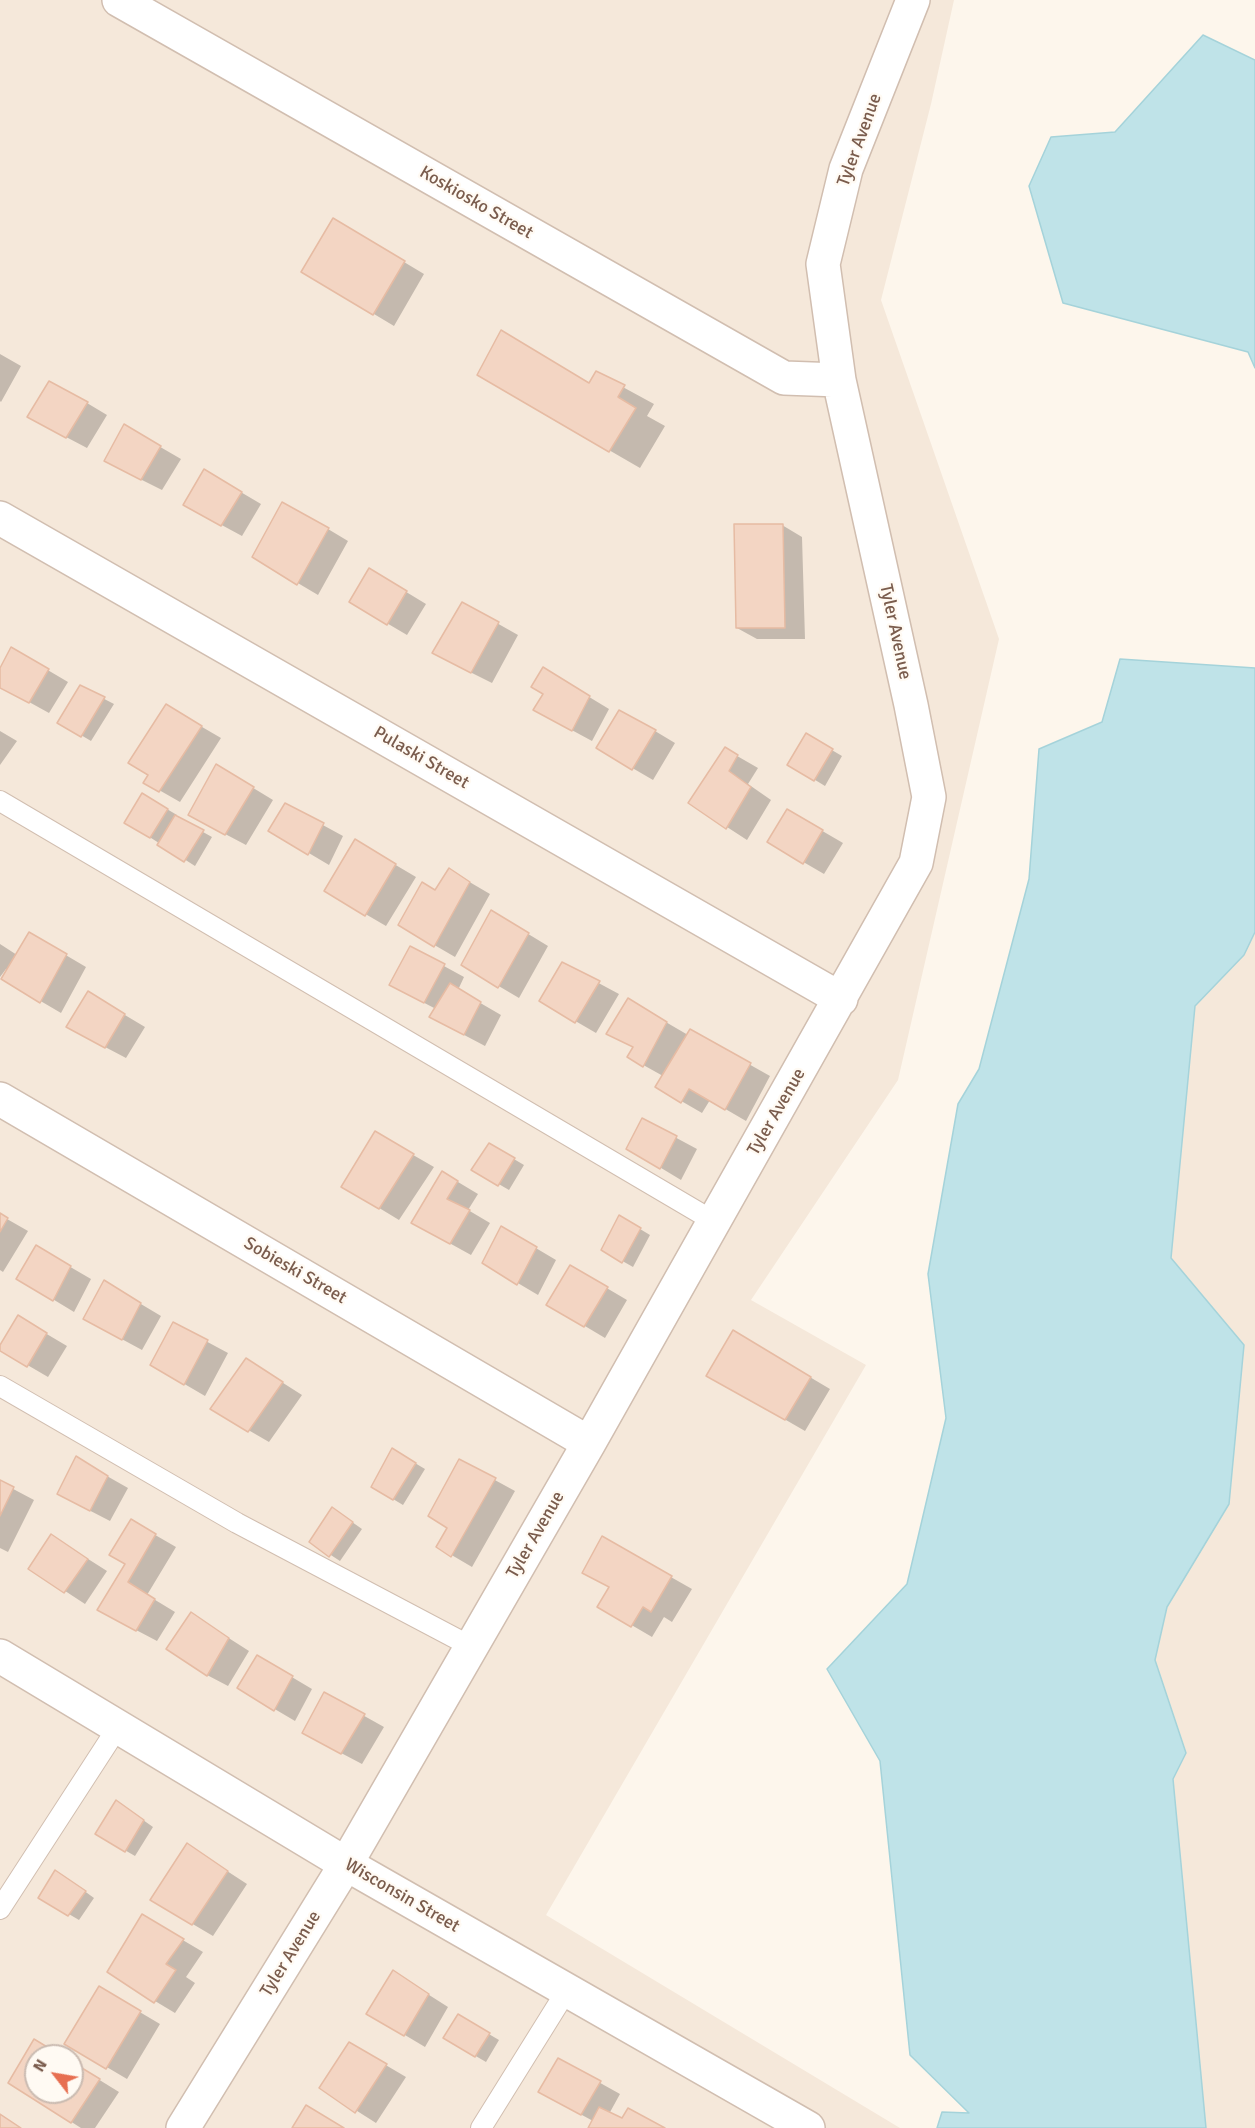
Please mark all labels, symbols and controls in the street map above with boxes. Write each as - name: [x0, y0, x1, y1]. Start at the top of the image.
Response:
- street label: Tyler Avenue: [833, 91, 887, 189]
- street label: Koskiosko Street: [415, 162, 537, 244]
- street label: Tyler Avenue: [874, 582, 916, 682]
- street label: Pulaski Street: [369, 722, 473, 794]
- street label: Tyler Avenue: [743, 1065, 811, 1159]
- street label: Sobieski Street: [240, 1233, 350, 1309]
- street label: Tyler Avenue: [502, 1488, 570, 1582]
- street label: Wisconsin Street: [341, 1854, 463, 1938]
- street label: Tyler Avenue: [256, 1907, 326, 2001]
- north arrow: [24, 2044, 84, 2104]
- text: N: [29, 2056, 52, 2076]

